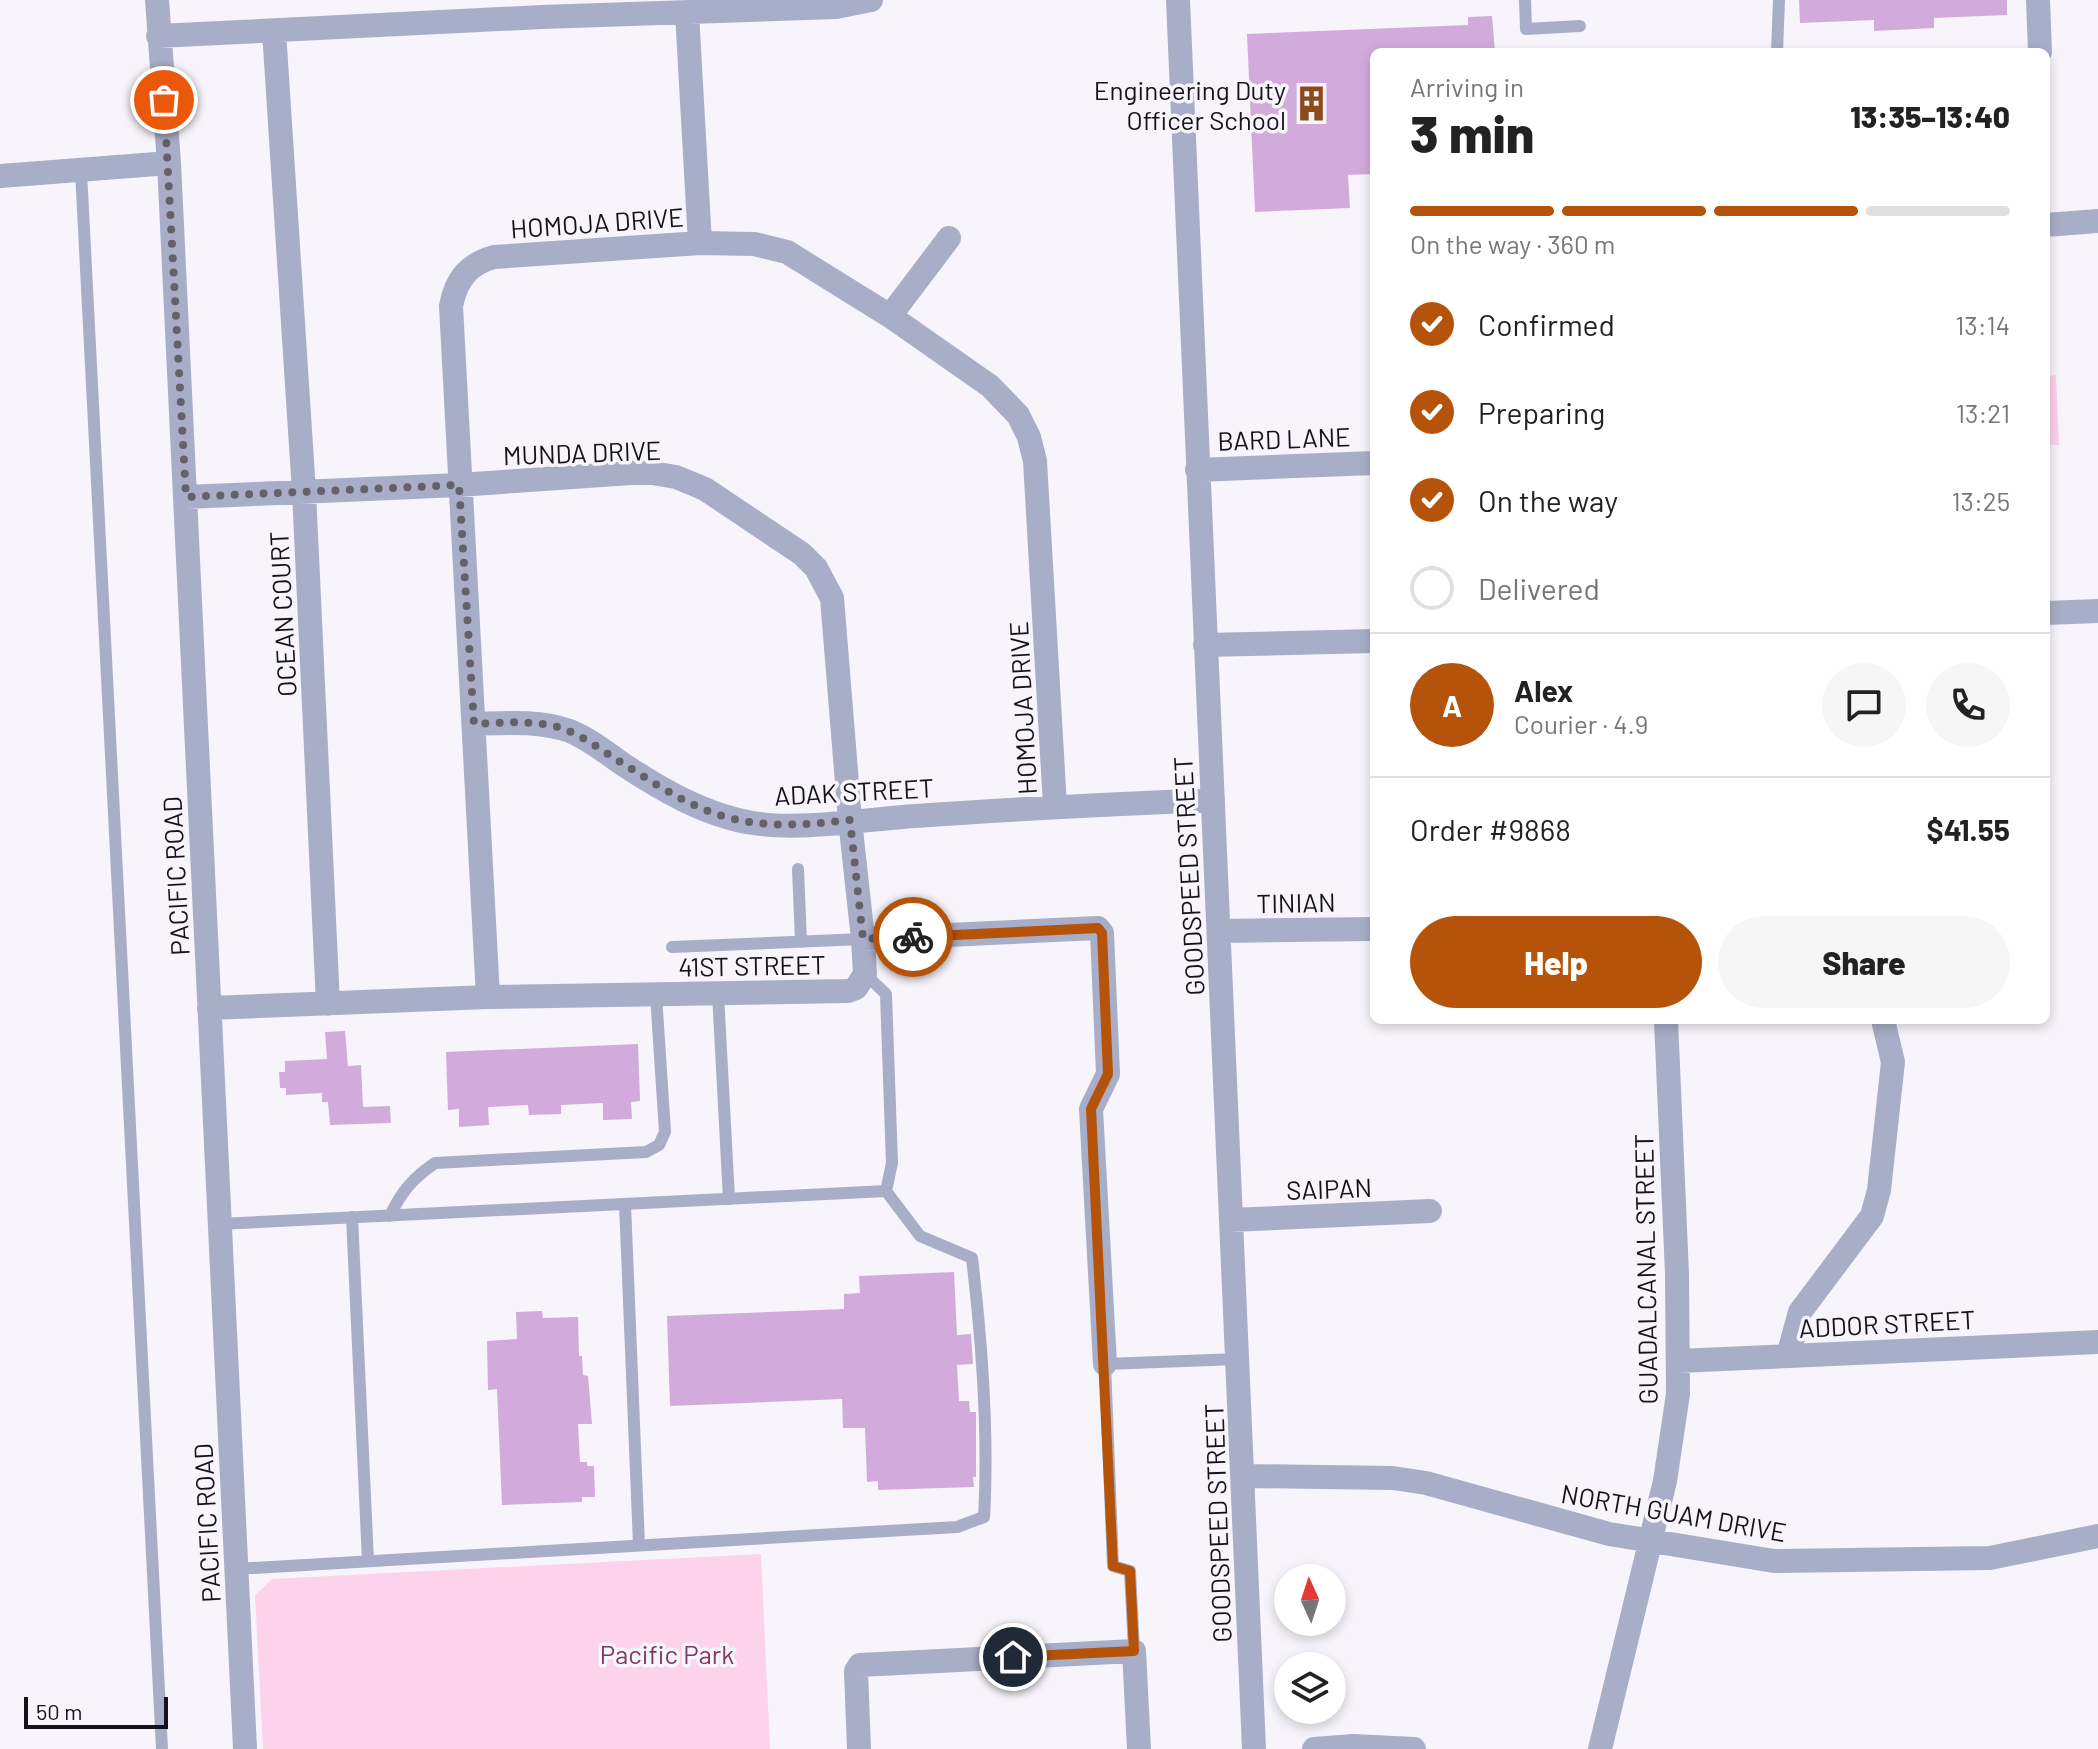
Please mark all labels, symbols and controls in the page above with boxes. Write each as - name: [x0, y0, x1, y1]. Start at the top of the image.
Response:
- pin: [130, 66, 198, 134]
- text: Arriving in: [1410, 71, 1524, 102]
- place label: Engineering Duty Officer School: [1094, 74, 1286, 135]
- icon: bag: [142, 78, 186, 122]
- building icon: Engineering Duty Officer School: [1293, 85, 1331, 123]
- text: 13:35–13:40: [1850, 98, 2010, 134]
- text: 3 min: [1410, 101, 1534, 163]
- street label: HOMOJA DRIVE: [509, 200, 685, 244]
- text: On the way · 360 m: [1410, 228, 1615, 259]
- icon: check: [1410, 302, 1454, 346]
- text: Confirmed: [1478, 306, 1615, 342]
- text: 13:14: [1955, 309, 2010, 340]
- icon: check: [1410, 390, 1454, 434]
- text: Preparing: [1478, 394, 1605, 430]
- text: 13:21: [1956, 397, 2010, 428]
- street label: BARD LANE: [1217, 420, 1351, 456]
- street label: MUNDA DRIVE: [502, 434, 662, 470]
- icon: check: [1410, 478, 1454, 522]
- text: On the way: [1478, 482, 1618, 518]
- text: 13:25: [1951, 485, 2010, 516]
- street label: OCEAN COURT: [262, 530, 302, 698]
- text: Delivered: [1478, 570, 1600, 606]
- street label: HOMOJA DRIVE: [1002, 620, 1042, 796]
- button: chat: [1822, 663, 1906, 747]
- button: phone: [1926, 663, 2010, 747]
- text: Alex: [1514, 672, 1573, 708]
- text: A: [1442, 687, 1462, 723]
- text: Courier · 4.9: [1514, 708, 1648, 739]
- street label: GOODSPEED STREET: [1166, 756, 1210, 996]
- street label: ADAK STREET: [773, 771, 935, 811]
- street label: PACIFIC ROAD: [155, 796, 195, 956]
- text: Order #9868: [1410, 811, 1571, 847]
- text: $41.55: [1927, 811, 2010, 847]
- street label: TINIAN: [1256, 886, 1336, 918]
- courier: [873, 897, 953, 977]
- icon: bike: [891, 915, 935, 959]
- button: Help: [1410, 916, 1702, 1008]
- button: Share: [1718, 916, 2010, 1008]
- street label: 41ST STREET: [678, 948, 826, 982]
- street label: GUADALCANAL STREET: [1627, 1133, 1663, 1405]
- street label: SAIPAN: [1286, 1171, 1372, 1205]
- street label: ADDOR STREET: [1798, 1303, 1976, 1343]
- street label: GOODSPEED STREET: [1197, 1403, 1237, 1643]
- street label: PACIFIC ROAD: [186, 1443, 226, 1603]
- street label: NORTH GUAM DRIVE: [1559, 1477, 1789, 1547]
- north arrow: [1274, 1564, 1346, 1636]
- map controls: [1274, 1564, 1346, 1724]
- pin: [979, 1623, 1047, 1691]
- icon: home: [991, 1635, 1035, 1679]
- park label: Pacific Park: [600, 1638, 734, 1669]
- button: layers: [1274, 1652, 1346, 1724]
- scale bar: [24, 1693, 168, 1729]
- text: 50 m: [36, 1698, 82, 1724]

